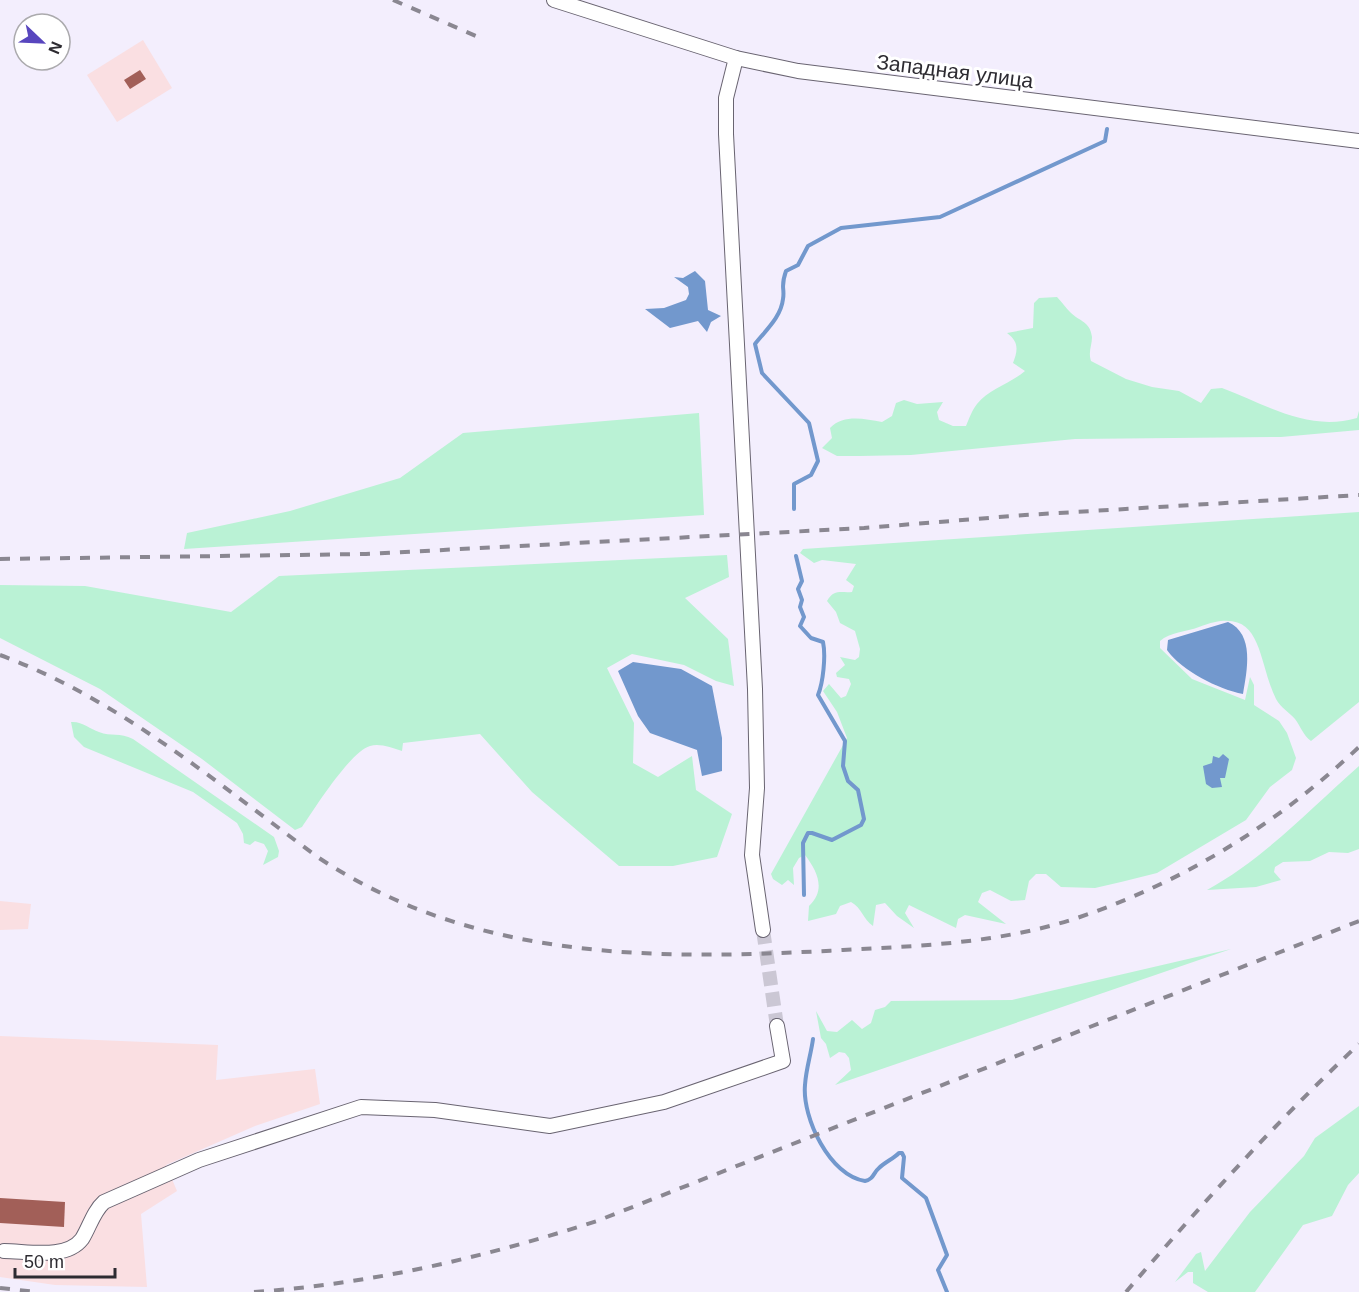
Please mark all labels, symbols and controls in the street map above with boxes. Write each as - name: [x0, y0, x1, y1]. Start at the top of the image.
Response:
- north arrow: [12, 12, 72, 72]
- text: N: [45, 39, 65, 56]
- street label: Западная улица: [875, 50, 1035, 92]
- scale bar: [15, 1241, 116, 1279]
- text: 50 m: [24, 1252, 64, 1272]

